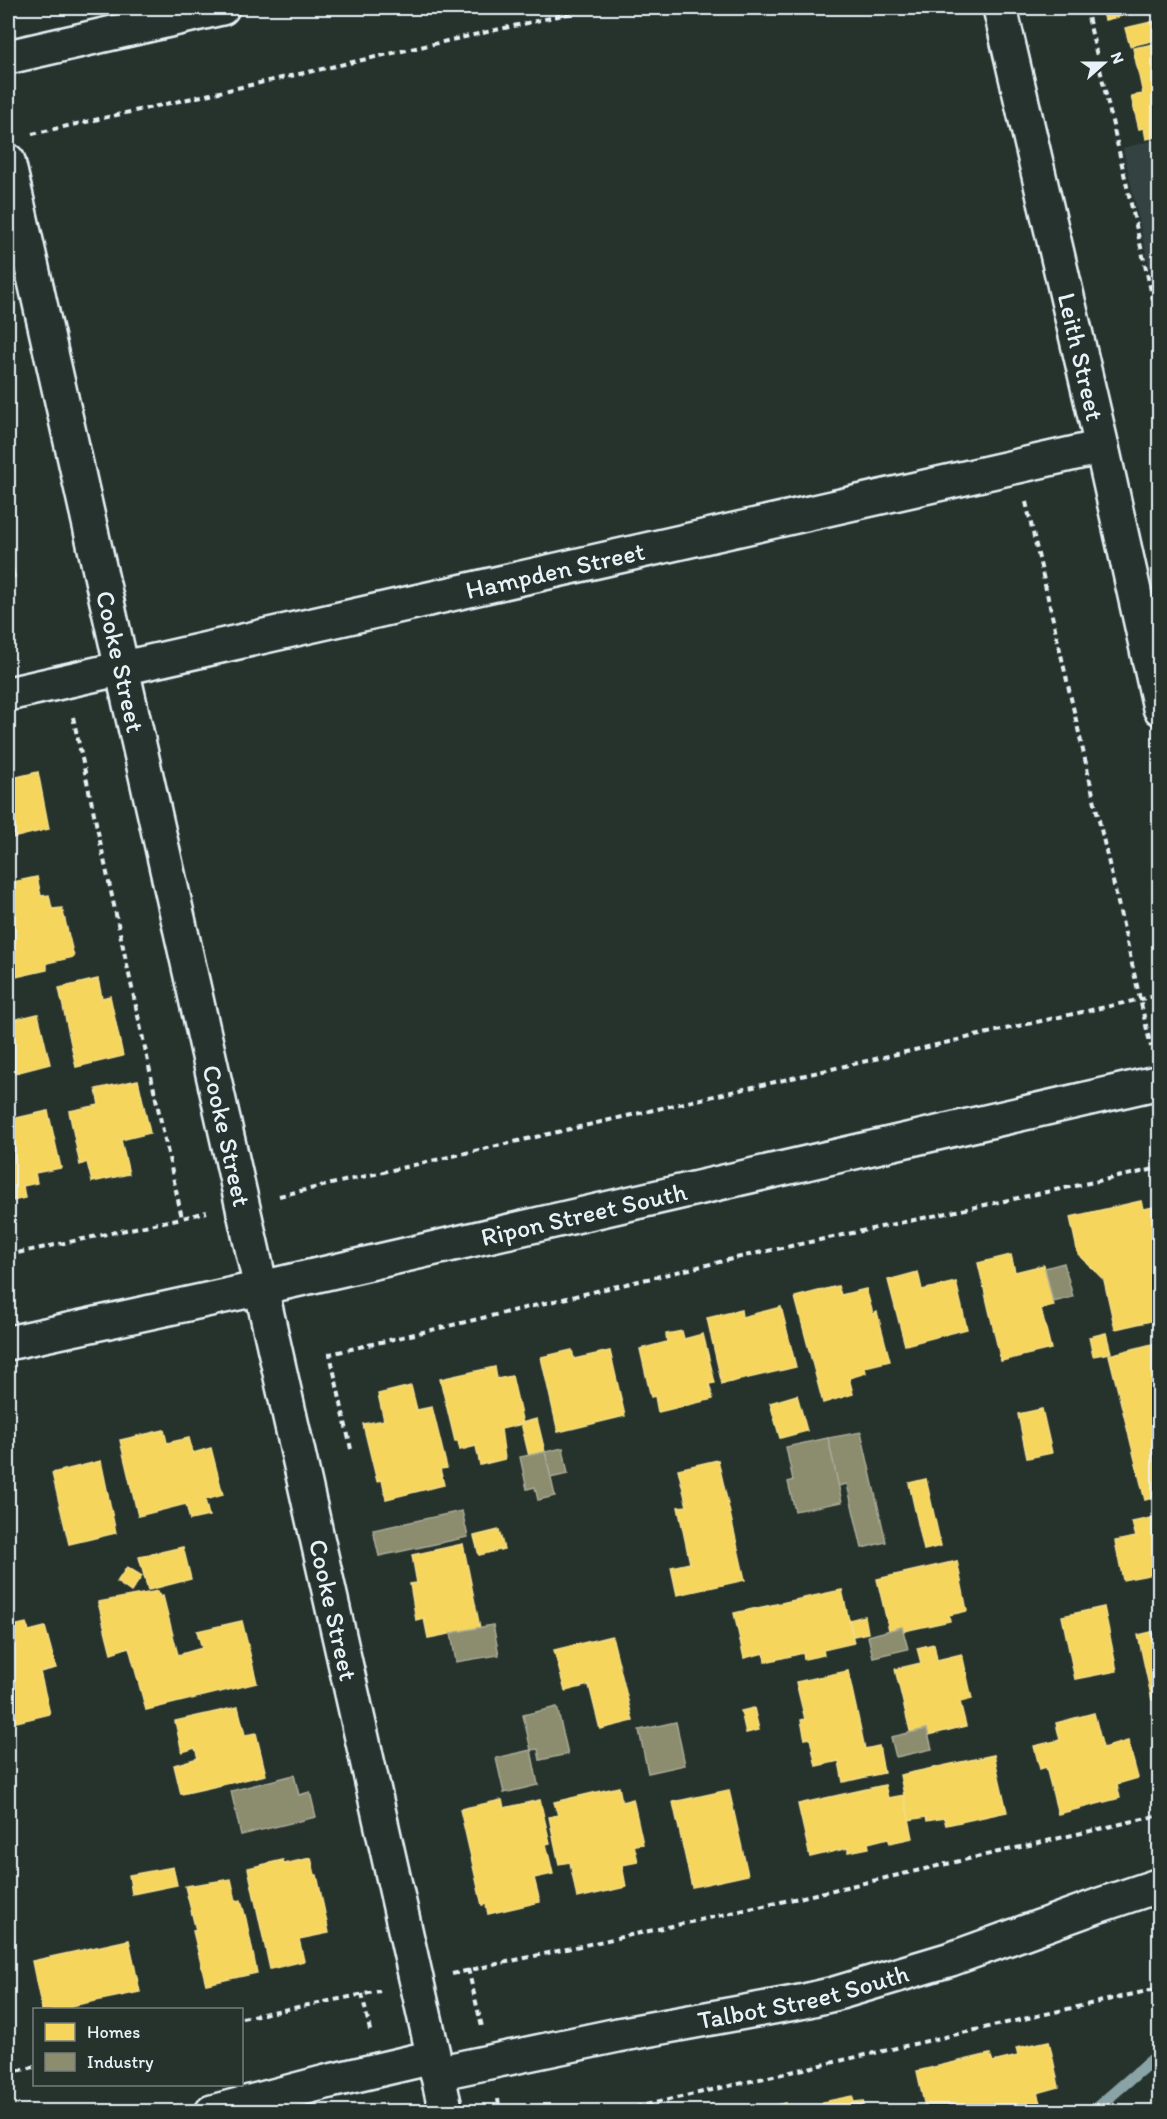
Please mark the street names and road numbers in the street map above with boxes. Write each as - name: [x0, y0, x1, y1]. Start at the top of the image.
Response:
- street label: Leith Street: [1051, 290, 1111, 424]
- street label: Hampden Street: [463, 535, 648, 606]
- street label: Cooke Street: [89, 588, 152, 736]
- street label: Cooke Street: [195, 1062, 258, 1210]
- street label: Ripon Street South: [478, 1175, 690, 1253]
- street label: Cooke Street: [302, 1536, 365, 1684]
- street label: Talbot Street South: [695, 1957, 912, 2036]

